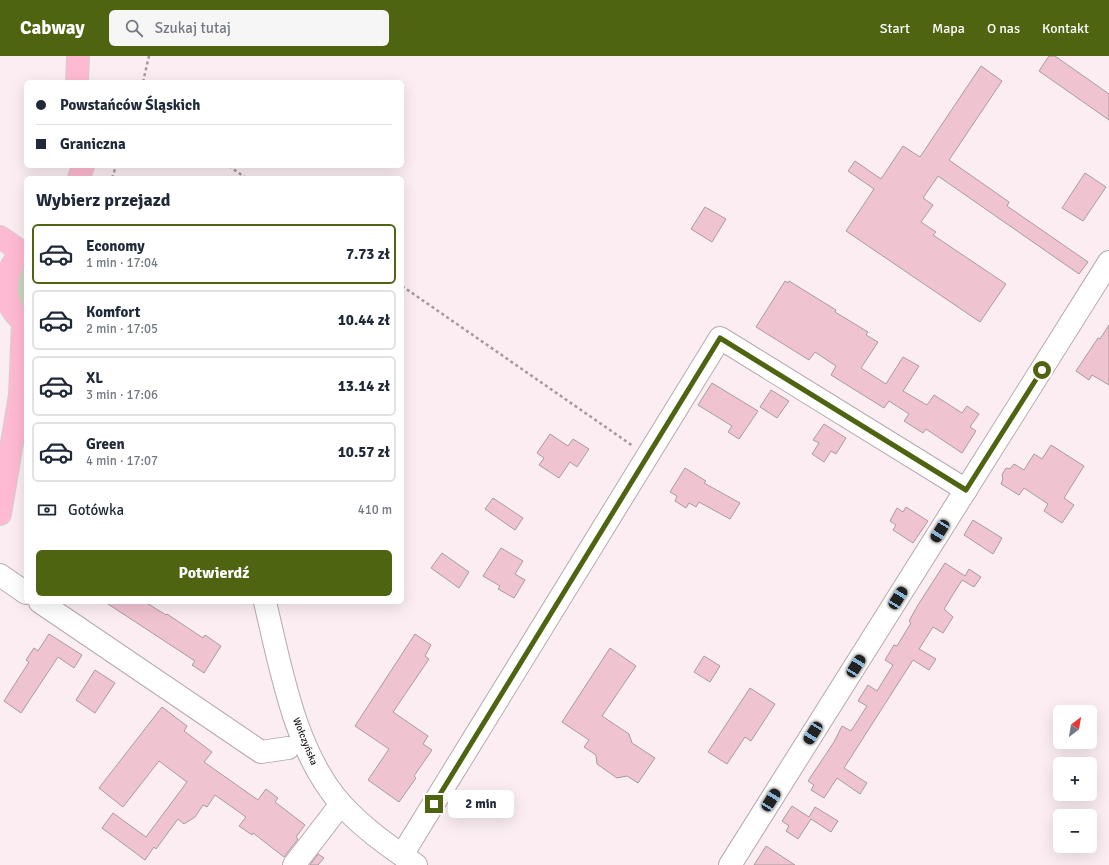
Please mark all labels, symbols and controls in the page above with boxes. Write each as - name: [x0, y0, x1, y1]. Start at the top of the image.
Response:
- search box: [109, 10, 389, 46]
- text: Cabway: [20, 16, 85, 40]
- icon: search: [123, 17, 145, 39]
- text: Szukaj tutaj: [155, 19, 231, 37]
- text: Start: [880, 20, 910, 37]
- text: Mapa: [932, 20, 965, 37]
- text: O nas: [987, 20, 1020, 37]
- text: Kontakt: [1042, 20, 1089, 37]
- text: Powstańców Śląskich: [60, 96, 200, 114]
- text: Graniczna: [60, 135, 126, 153]
- text: Wybierz przejazd: [36, 189, 171, 211]
- icon: car: [38, 236, 74, 272]
- text: Economy: [86, 237, 145, 255]
- text: 7.73 zł: [346, 245, 390, 263]
- text: 1 min · 17:04: [86, 255, 158, 271]
- icon: car: [38, 302, 74, 338]
- text: Komfort: [86, 303, 140, 321]
- text: 10.44 zł: [338, 311, 390, 329]
- text: 2 min · 17:05: [86, 321, 158, 337]
- route start: [1033, 361, 1051, 379]
- icon: car: [38, 368, 74, 404]
- text: XL: [86, 369, 103, 387]
- text: 13.14 zł: [338, 377, 390, 395]
- text: 3 min · 17:06: [86, 387, 158, 403]
- icon: car: [38, 434, 74, 470]
- text: Green: [86, 435, 125, 453]
- text: 10.57 zł: [338, 443, 390, 461]
- text: 4 min · 17:07: [86, 453, 158, 469]
- icon: cash: [36, 499, 58, 521]
- text: Gotówka: [68, 501, 124, 519]
- text: 410 m: [358, 502, 392, 518]
- car: [929, 518, 951, 544]
- button: Potwierdź: [36, 550, 392, 596]
- car: [887, 585, 909, 611]
- car: [845, 653, 867, 679]
- north arrow: [1053, 705, 1097, 749]
- map controls: [1053, 705, 1097, 853]
- street label: Wołczyńska: [290, 716, 320, 767]
- car: [802, 720, 824, 746]
- button: +: [1053, 757, 1097, 801]
- car: [760, 787, 782, 813]
- callout: 2 min: [448, 790, 514, 818]
- route end: [425, 795, 443, 813]
- text: 2 min: [465, 796, 497, 812]
- button: −: [1053, 809, 1097, 853]

